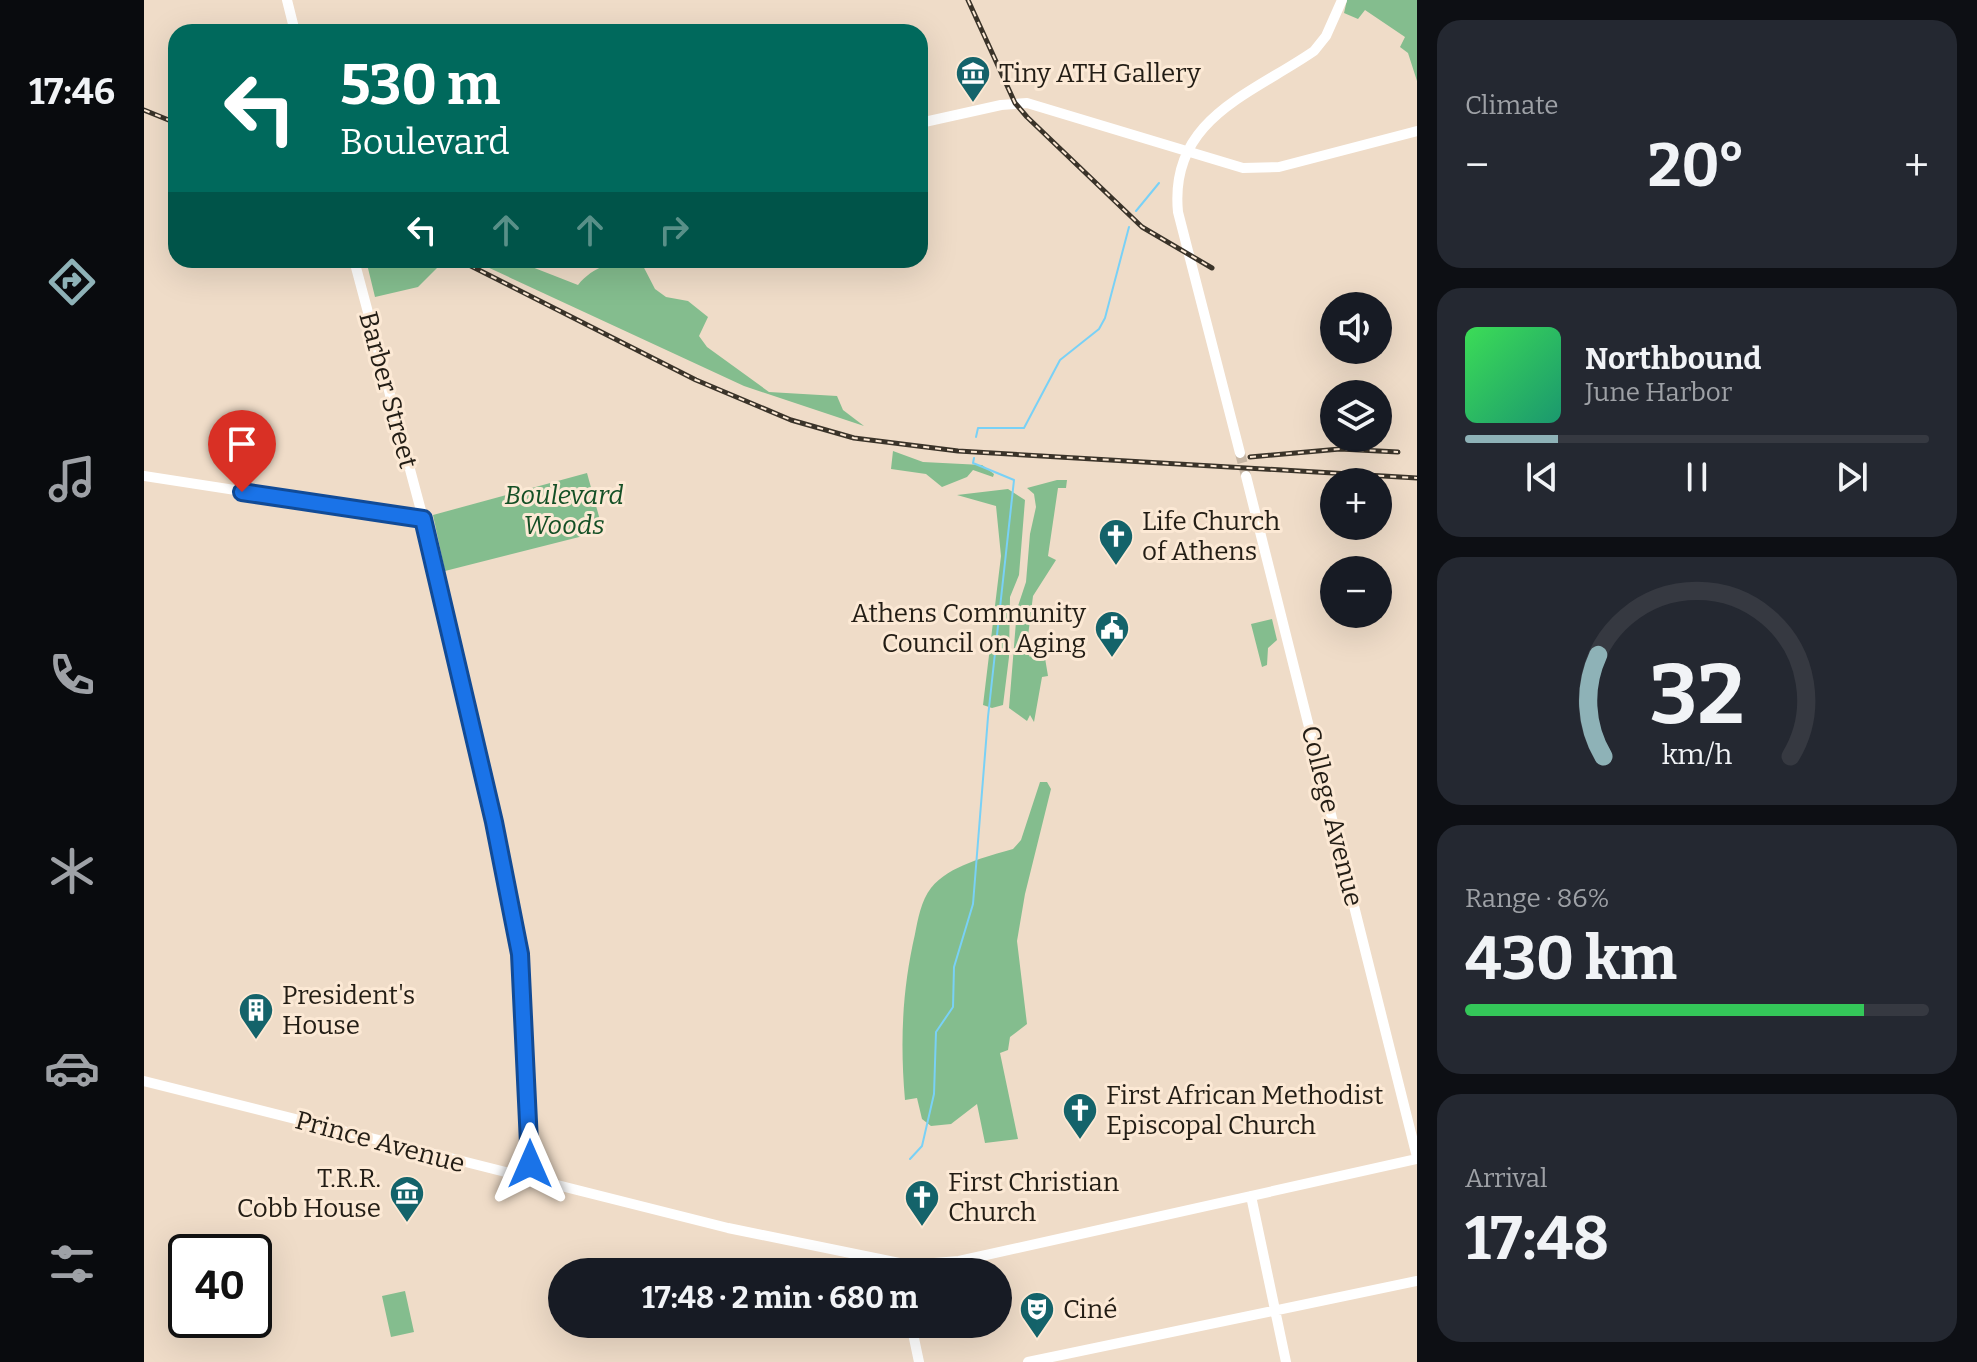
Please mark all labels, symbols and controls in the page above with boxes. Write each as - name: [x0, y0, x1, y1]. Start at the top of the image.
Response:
- text: 530 m: [340, 52, 500, 119]
- museum icon: Tiny ATH Gallery: [954, 54, 992, 104]
- icon: left: [208, 56, 312, 160]
- place label: Tiny ATH Gallery: [999, 58, 1201, 89]
- text: 17:46: [29, 70, 115, 114]
- text: Climate: [1465, 90, 1559, 121]
- text: Boulevard: [340, 120, 510, 164]
- text: 20°: [1648, 130, 1745, 202]
- text: −: [1465, 139, 1489, 192]
- text: +: [1904, 139, 1929, 192]
- icon: left: [400, 208, 444, 252]
- icon: ahead: [484, 208, 528, 252]
- icon: ahead: [568, 208, 612, 252]
- icon: right: [652, 208, 696, 252]
- icon: directions: [44, 254, 100, 310]
- map controls: [1320, 292, 1392, 628]
- button: sound: [1320, 292, 1392, 364]
- street label: Barber Street: [352, 308, 424, 472]
- text: Northbound: [1585, 341, 1761, 377]
- text: June Harbor: [1585, 377, 1732, 408]
- button: layers: [1320, 380, 1392, 452]
- pin: [208, 410, 276, 492]
- icon: arrive: [220, 422, 264, 466]
- icon: music: [44, 451, 100, 507]
- icon: previous: [1520, 455, 1564, 499]
- icon: pause: [1675, 455, 1719, 499]
- icon: next: [1830, 455, 1874, 499]
- button: +: [1320, 468, 1392, 540]
- park label: Boulevard Woods: [504, 480, 624, 541]
- place label: Life Church of Athens: [1142, 506, 1280, 567]
- church icon: Life Church of Athens: [1097, 517, 1135, 567]
- button: −: [1320, 556, 1392, 628]
- place label: Athens Community Council on Aging: [851, 598, 1086, 659]
- public building icon: Athens Community Council on Aging: [1093, 609, 1131, 659]
- text: 32: [1650, 645, 1744, 745]
- icon: phone: [44, 647, 100, 703]
- street label: College Avenue: [1295, 722, 1369, 910]
- text: km/h: [1662, 737, 1733, 772]
- icon: climate: [44, 843, 100, 899]
- text: Range · 86%: [1465, 883, 1610, 914]
- text: 430 km: [1465, 923, 1677, 995]
- place label: President's House: [282, 980, 415, 1041]
- building icon: President's House: [237, 991, 275, 1041]
- icon: car: [44, 1040, 100, 1096]
- place label: First African Methodist Episcopal Church: [1106, 1080, 1384, 1141]
- church icon: First African Methodist Episcopal Church: [1061, 1091, 1099, 1141]
- street label: Prince Avenue: [292, 1104, 468, 1180]
- position arrow: [488, 1122, 572, 1206]
- place label: T.R.R. Cobb House: [237, 1163, 381, 1224]
- text: Arrival: [1465, 1163, 1547, 1194]
- place label: First Christian Church: [948, 1167, 1120, 1228]
- museum icon: T.R.R. Cobb House: [388, 1174, 426, 1224]
- church icon: First Christian Church: [903, 1178, 941, 1228]
- text: 17:48: [1465, 1203, 1609, 1275]
- speed limit sign: 40: [168, 1234, 272, 1338]
- icon: filters: [44, 1236, 100, 1292]
- text: 17:48 · 2 min · 680 m: [642, 1280, 918, 1316]
- theatre icon: Ciné: [1018, 1290, 1056, 1340]
- place label: Ciné: [1063, 1294, 1117, 1325]

